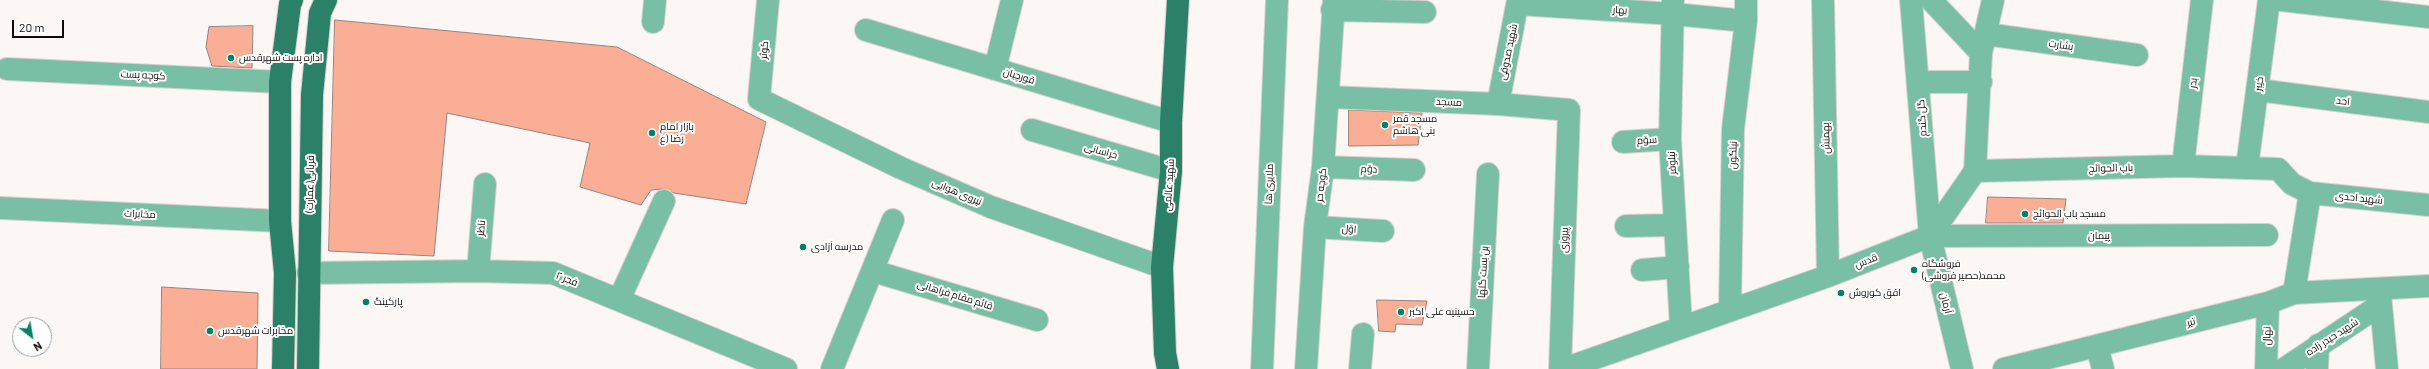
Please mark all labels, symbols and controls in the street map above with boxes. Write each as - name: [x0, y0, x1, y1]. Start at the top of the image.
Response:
- street label: بهار: [1612, 4, 1628, 16]
- scale bar: [14, 12, 66, 38]
- text: 20 m: [19, 20, 45, 34]
- street label: شهید صدوقی: [1496, 23, 1520, 81]
- street label: بشارت: [2048, 37, 2074, 53]
- street label: کوثر: [757, 41, 771, 59]
- place label: اداره پست شهرقدس: [239, 52, 323, 64]
- marker: اداره پست شهرقدس: [226, 53, 236, 63]
- street label: قورچیان: [1002, 65, 1036, 87]
- street label: کوچه پست: [120, 68, 166, 82]
- street label: خیبر: [2252, 76, 2266, 92]
- street label: بدر: [2186, 77, 2200, 89]
- street label: احد: [2336, 94, 2350, 108]
- street label: مسجد: [1436, 95, 1462, 109]
- street label: گل گندم: [1915, 99, 1929, 137]
- place label: مسجد قمر بنی هاشم: [1393, 113, 1437, 136]
- marker: مسجد قمر بنی هاشم: [1380, 120, 1390, 130]
- place label: بازار امام رضا (ع: [660, 121, 694, 144]
- street label: بهمنش: [1820, 122, 1832, 154]
- marker: بازار امام رضا (ع: [647, 128, 657, 138]
- street label: سوّم: [1636, 133, 1658, 147]
- street label: خراسانی: [1083, 141, 1119, 161]
- street label: نیلگون: [1727, 141, 1739, 169]
- street label: نیلوفر: [1665, 151, 1679, 175]
- street label: (عمارت)قربانی: [303, 155, 317, 213]
- street label: شهید عالمی: [1161, 158, 1177, 212]
- street label: باب الحوائج: [2089, 162, 2133, 174]
- street label: ملایری ها: [1262, 163, 1276, 205]
- street label: دوّم: [1361, 163, 1377, 175]
- street label: کوچه حر: [1313, 167, 1329, 203]
- street label: نیروی هوایی: [930, 176, 984, 208]
- street label: شهید احدی: [2335, 190, 2383, 206]
- street label: مخابرات: [124, 207, 156, 221]
- place label: مسجد باب الحوائج: [2033, 208, 2106, 220]
- marker: مسجد باب الحوائج: [2020, 209, 2030, 219]
- street label: ناظر: [474, 219, 488, 237]
- street label: اوّل: [1341, 222, 1357, 236]
- street label: پیروزی: [1558, 227, 1570, 253]
- street label: پیمان: [2088, 230, 2110, 242]
- place label: مدرسه آزادی: [811, 241, 863, 253]
- marker: مدرسه آزادی: [798, 242, 808, 252]
- street label: بن بست گلها: [1476, 245, 1490, 299]
- street label: قدس: [1853, 251, 1879, 271]
- place label: فروشگاه محمد(حصیر فروشی): [1922, 258, 2005, 282]
- marker: فروشگاه محمد(حصیر فروشی): [1909, 265, 1919, 275]
- street label: فجر ۲: [554, 269, 580, 289]
- street label: قائم مقام فراهانی: [916, 278, 994, 312]
- place label: افق کوروش: [1849, 287, 1901, 299]
- marker: افق کوروش: [1836, 288, 1846, 298]
- street label: آرمان: [1938, 291, 1954, 315]
- place label: پارکینگ: [374, 296, 403, 308]
- marker: پارکینگ: [361, 297, 371, 307]
- place label: حسینیه علی اکبر: [1409, 306, 1474, 318]
- marker: حسینیه علی اکبر: [1396, 307, 1406, 317]
- street label: تیر: [2185, 315, 2197, 329]
- street label: شهید حیدر زاده: [2304, 316, 2360, 358]
- north arrow: [12, 317, 52, 357]
- place label: مخابرات شهرقدس: [218, 325, 293, 337]
- marker: مخابرات شهرقدس: [205, 326, 215, 336]
- street label: نهال: [2261, 326, 2273, 346]
- text: N: [31, 339, 44, 354]

